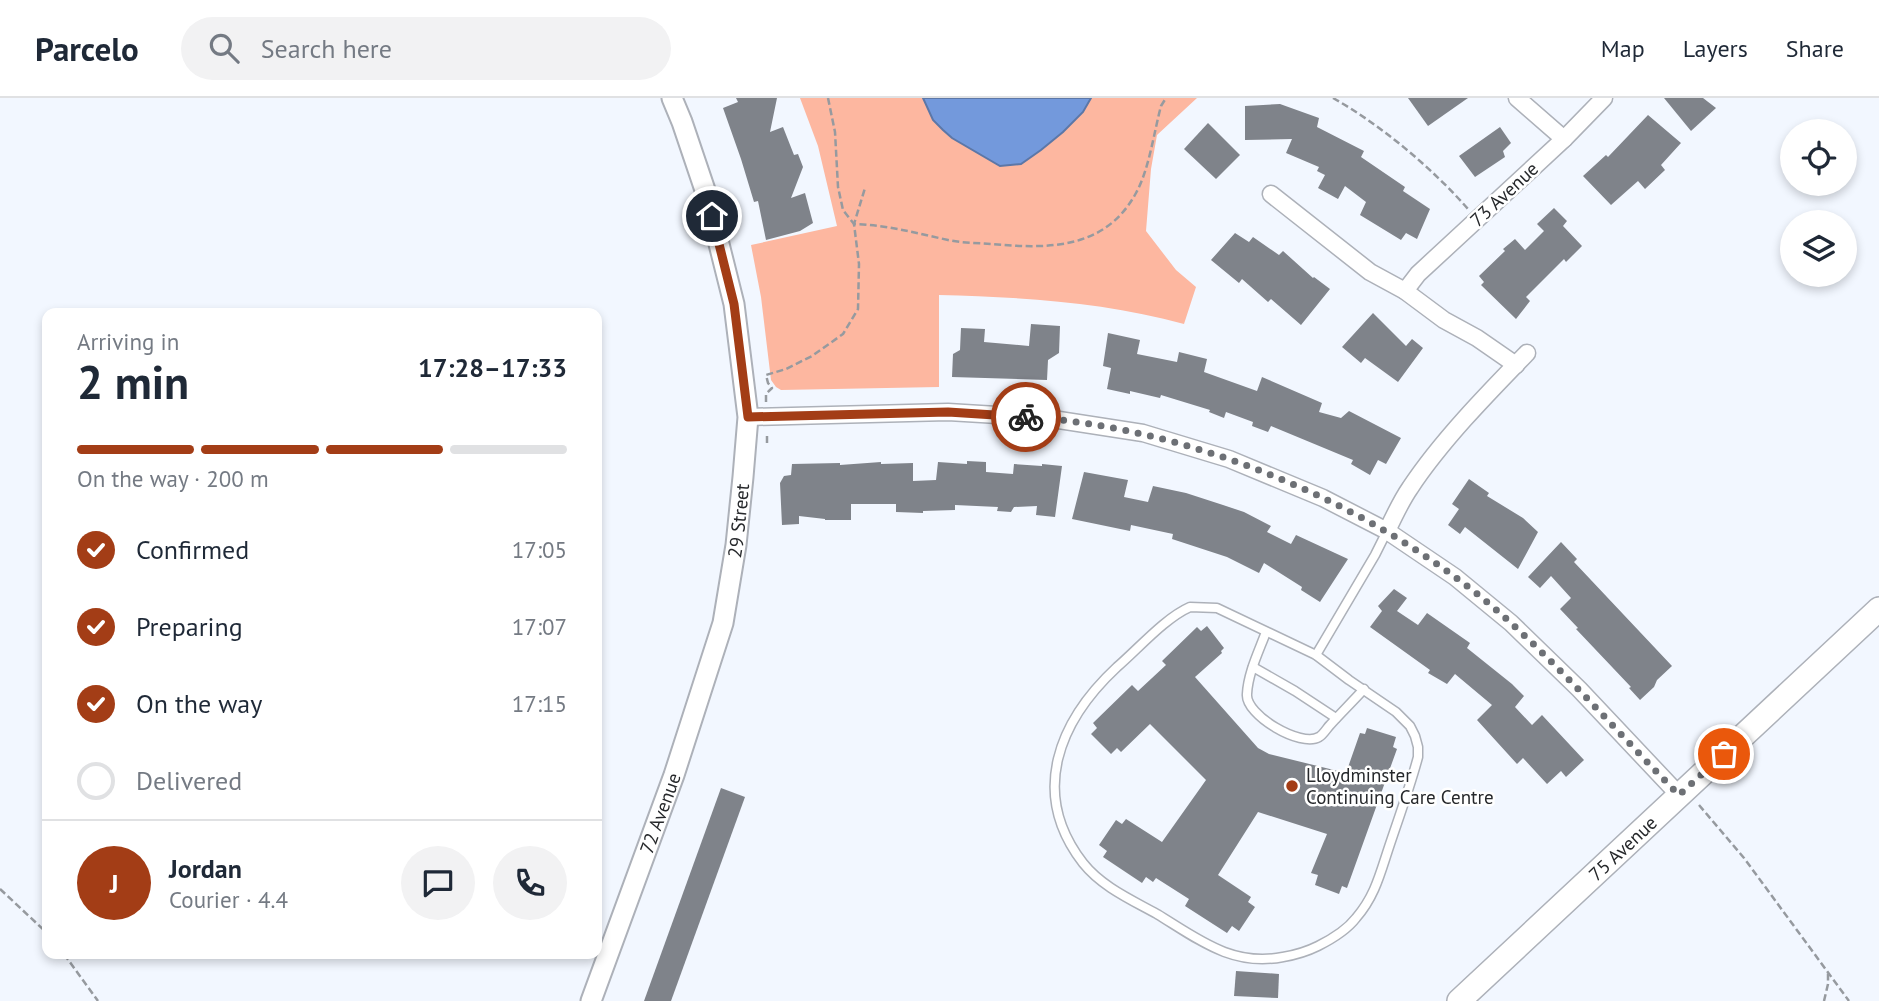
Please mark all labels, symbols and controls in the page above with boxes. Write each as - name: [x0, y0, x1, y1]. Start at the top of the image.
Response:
- search box: [181, 17, 671, 80]
- text: Parcelo: [35, 27, 139, 70]
- icon: search: [205, 29, 243, 67]
- text: Search here: [261, 32, 392, 65]
- text: Map: [1601, 33, 1645, 64]
- text: Layers: [1683, 33, 1748, 64]
- text: Share: [1786, 33, 1844, 64]
- map controls: [1780, 119, 1857, 287]
- button: locate: [1780, 119, 1857, 196]
- street label: 73 Avenue: [1465, 156, 1543, 232]
- pin: [682, 186, 742, 246]
- icon: home: [693, 197, 731, 235]
- button: layers: [1780, 210, 1857, 287]
- text: Arriving in: [77, 327, 179, 356]
- text: 17:28–17:33: [418, 351, 567, 384]
- text: 2 min: [77, 352, 189, 412]
- courier: [991, 382, 1061, 452]
- icon: bike: [1007, 398, 1045, 436]
- text: On the way · 200 m: [77, 464, 269, 493]
- street label: 29 Street: [722, 482, 754, 560]
- icon: check: [77, 531, 115, 569]
- text: Confirmed: [136, 533, 249, 566]
- text: 17:05: [512, 535, 567, 564]
- icon: check: [77, 608, 115, 646]
- text: Preparing: [136, 610, 243, 643]
- text: 17:07: [512, 612, 567, 641]
- icon: check: [77, 685, 115, 723]
- text: On the way: [136, 687, 262, 720]
- text: 17:15: [512, 689, 567, 718]
- pin: [1694, 724, 1754, 784]
- icon: bag: [1705, 735, 1743, 773]
- place label: Lloydminster Continuing Care Centre: [1306, 763, 1494, 809]
- text: Delivered: [136, 764, 242, 797]
- street label: 72 Avenue: [634, 769, 686, 857]
- marker: Lloydminster Continuing Care Centre: [1284, 778, 1300, 794]
- street label: 75 Avenue: [1584, 811, 1662, 886]
- button: chat: [401, 846, 475, 920]
- button: phone: [493, 846, 567, 920]
- text: Jordan: [169, 852, 242, 885]
- text: J: [110, 867, 118, 900]
- text: Courier · 4.4: [169, 885, 288, 914]

